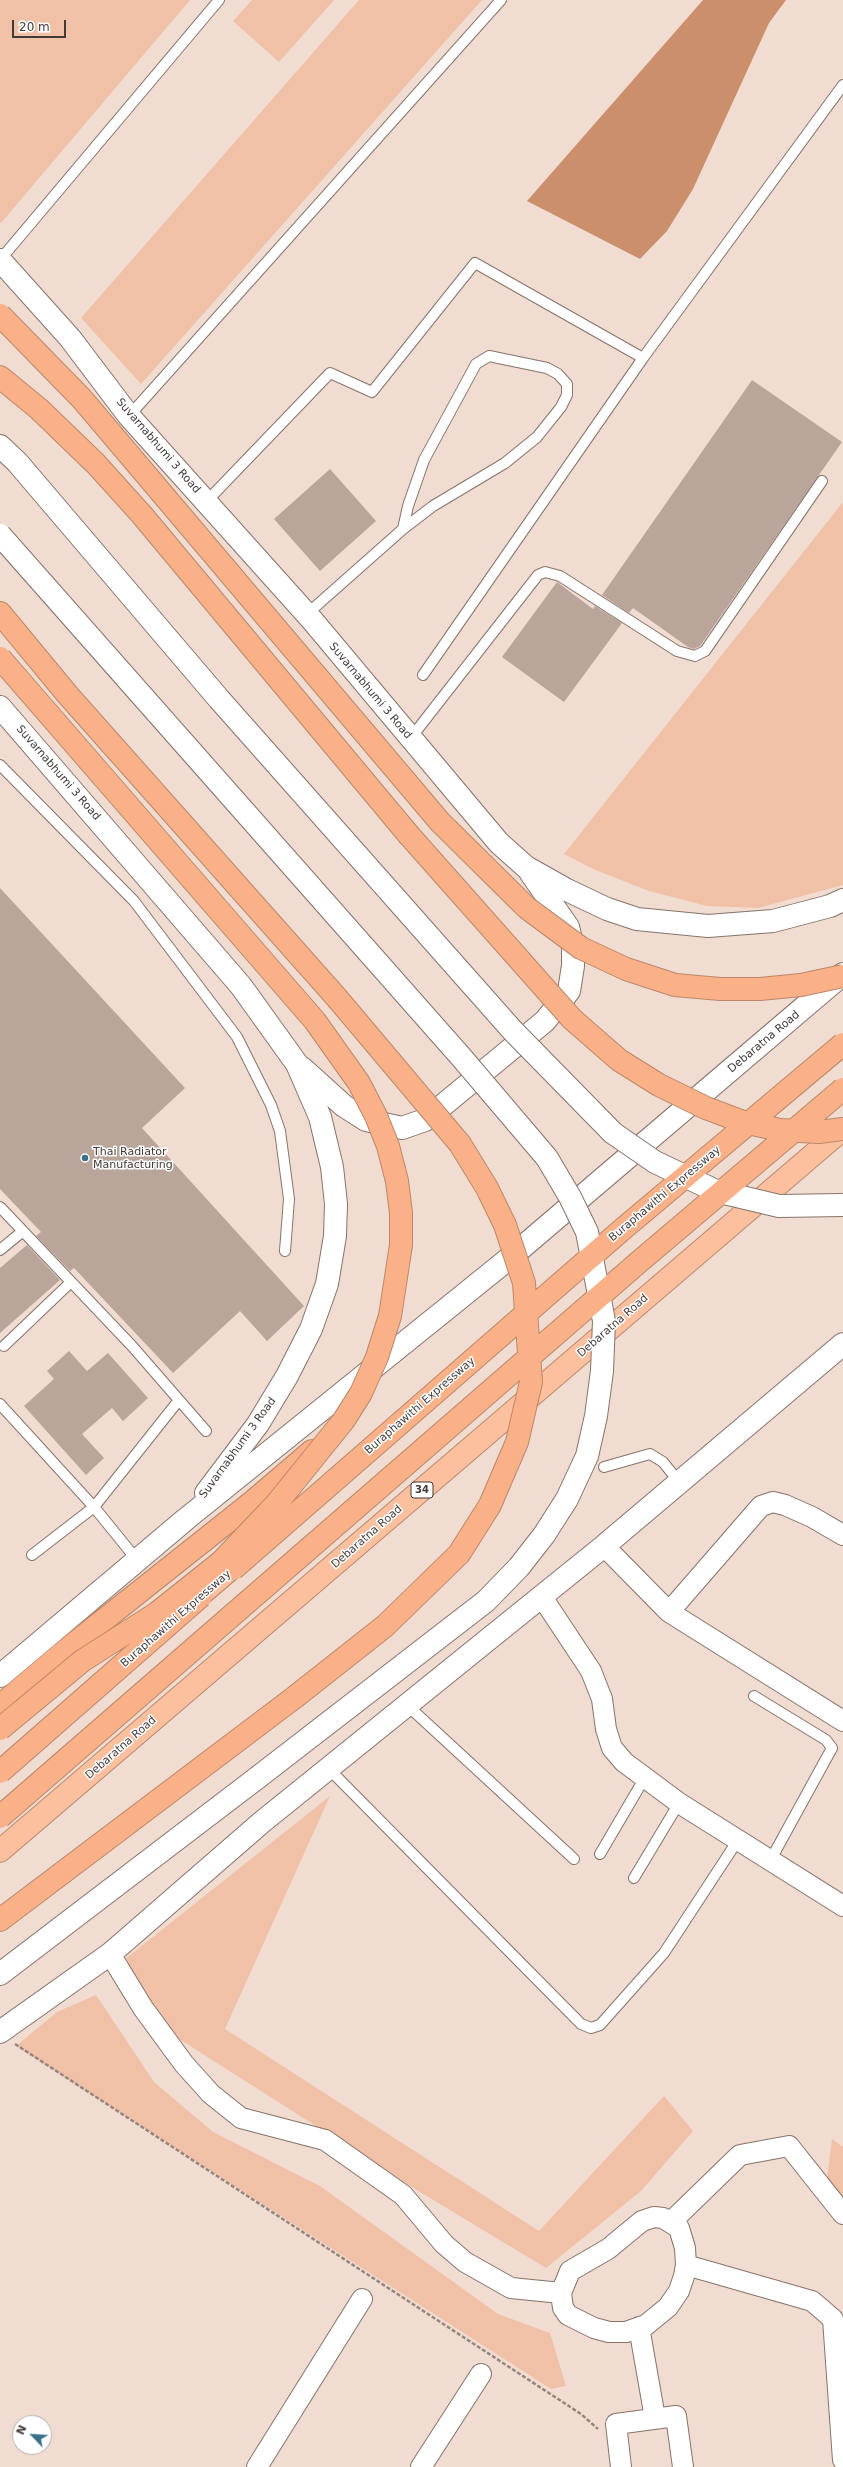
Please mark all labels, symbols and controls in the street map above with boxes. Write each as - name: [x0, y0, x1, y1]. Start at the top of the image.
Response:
- scale bar: [14, 12, 68, 38]
- text: 20 m: [19, 20, 50, 34]
- street label: Suvarnabhumi 3 Road: [113, 396, 203, 496]
- street label: Suvarnabhumi 3 Road: [326, 640, 414, 742]
- street label: Suvarnabhumi 3 Road: [13, 723, 103, 823]
- street label: Debaratna Road: [726, 1008, 802, 1076]
- street label: Buraphawithi Expressway: [607, 1143, 723, 1245]
- place label: Thai Radiator Manufacturing: [93, 1145, 173, 1171]
- marker: Thai Radiator Manufacturing: [80, 1153, 90, 1163]
- street label: Debaratna Road: [575, 1292, 651, 1360]
- street label: Buraphawithi Expressway: [362, 1355, 478, 1457]
- street label: Suvarnabhumi 3 Road: [197, 1395, 279, 1501]
- road number: 34: [411, 1482, 433, 1498]
- street label: Debaratna Road: [329, 1503, 405, 1571]
- street label: Buraphawithi Expressway: [118, 1568, 234, 1670]
- street label: Debaratna Road: [83, 1714, 159, 1782]
- north arrow: [12, 2415, 52, 2455]
- text: N: [14, 2423, 29, 2437]

